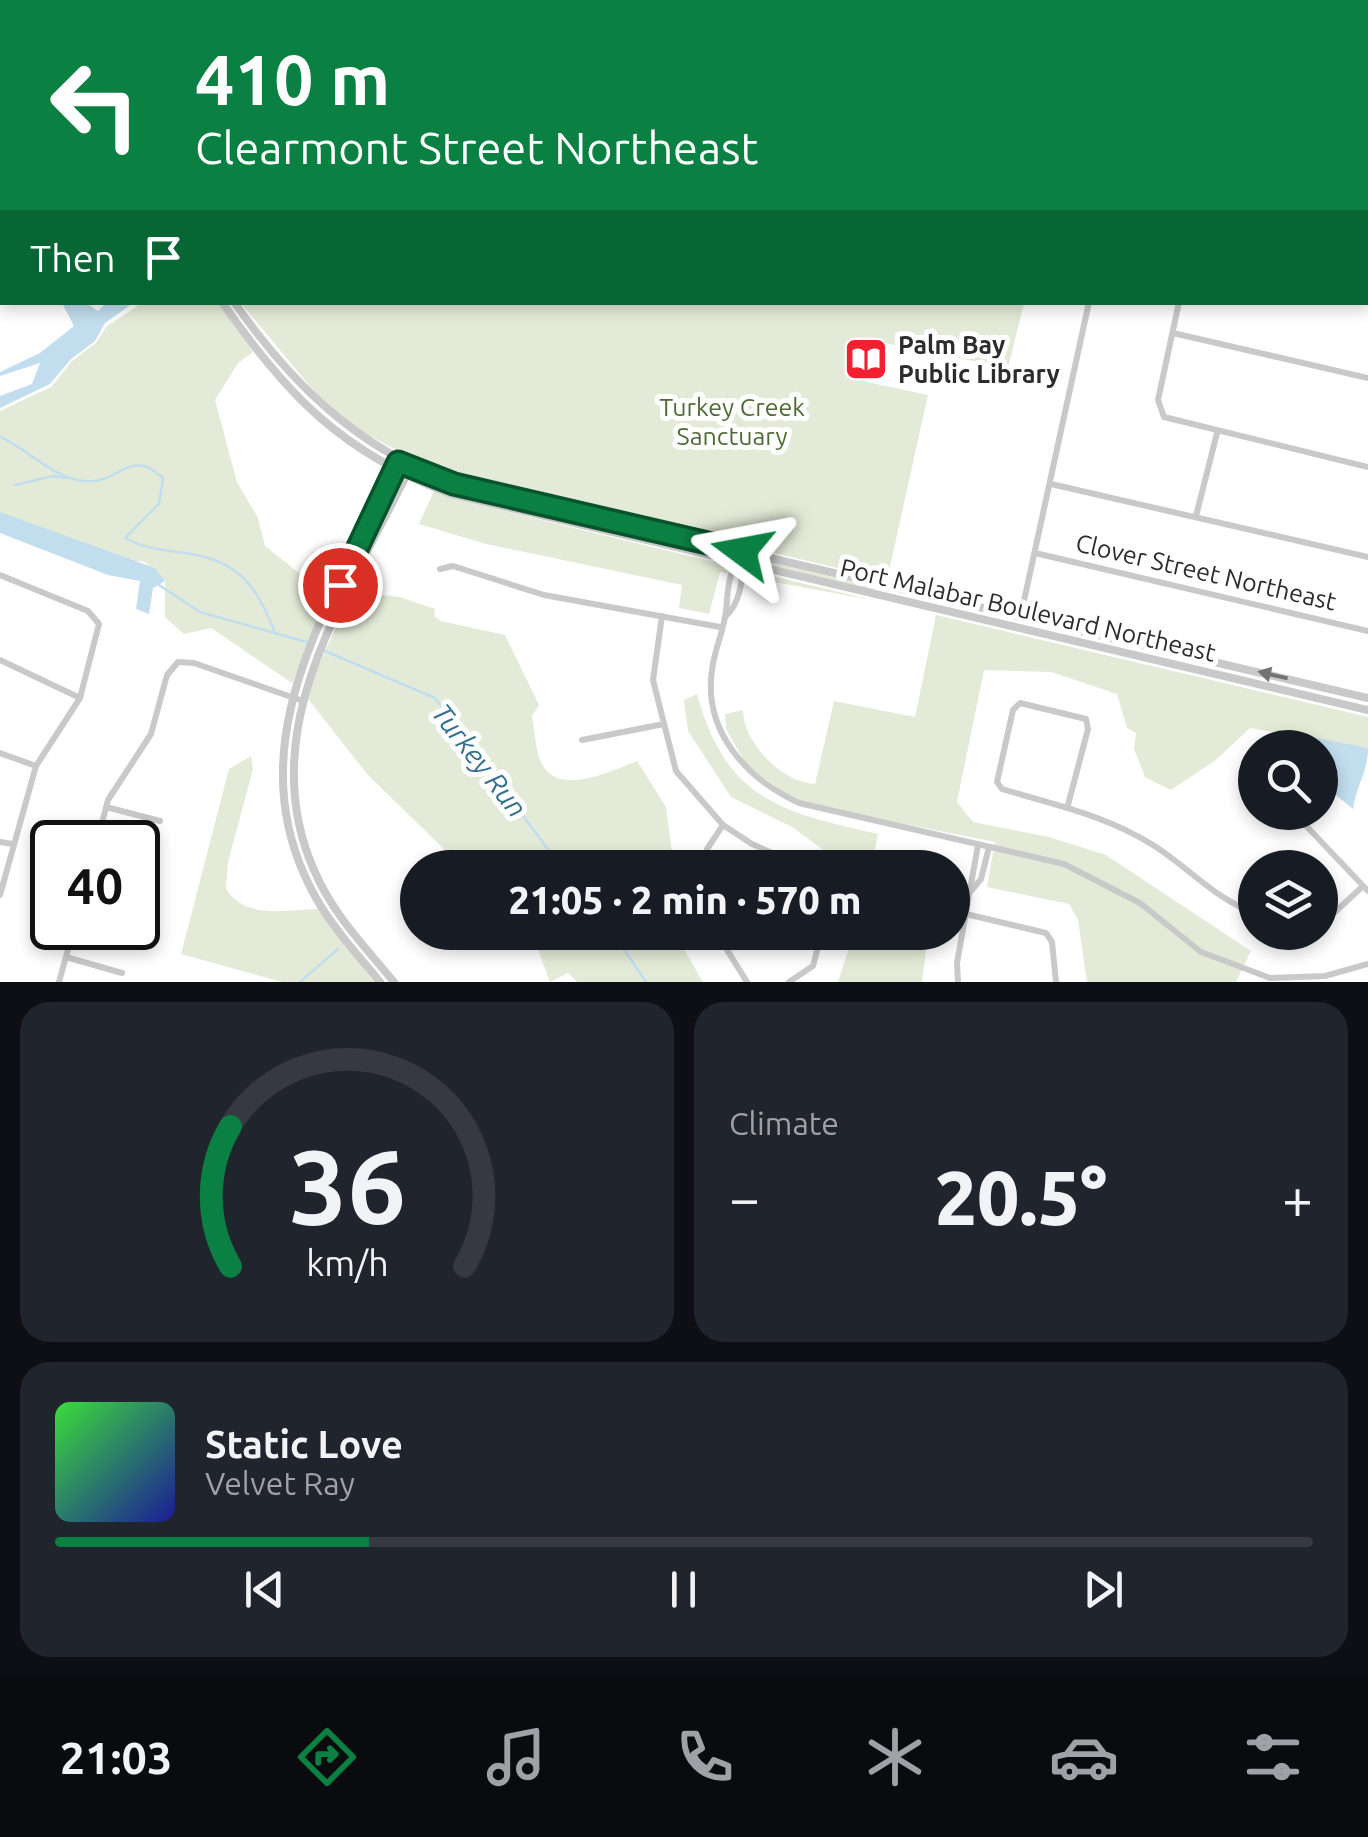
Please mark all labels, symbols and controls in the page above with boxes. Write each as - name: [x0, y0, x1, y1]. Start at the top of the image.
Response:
- icon: left: [30, 40, 160, 170]
- text: 410 m: [195, 40, 390, 118]
- text: Clearmont Street Northeast: [195, 122, 758, 173]
- icon: arrive: [136, 230, 191, 285]
- text: Then: [30, 237, 116, 279]
- place label: Palm Bay Public Library: [898, 331, 1060, 388]
- library icon: Palm Bay Public Library: [843, 336, 889, 382]
- park label: Turkey Creek Sanctuary: [659, 393, 805, 450]
- position arrow: [690, 499, 794, 603]
- street label: Clover Street Northeast: [1073, 528, 1339, 616]
- pin: [298, 543, 383, 628]
- street label: Port Malabar Boulevard Northeast: [838, 553, 1219, 667]
- icon: arrive: [313, 558, 368, 613]
- one-way arrow: [1257, 667, 1288, 682]
- water label: Turkey Run: [426, 697, 534, 823]
- map controls: [1238, 730, 1338, 950]
- button: search: [1238, 730, 1338, 830]
- speed limit sign: 40: [30, 820, 160, 950]
- button: layers: [1238, 850, 1338, 950]
- text: 21:05 · 2 min · 570 m: [508, 879, 862, 921]
- text: Climate: [729, 1105, 839, 1141]
- text: 36: [288, 1127, 406, 1244]
- text: 20.5°: [935, 1155, 1107, 1239]
- text: −: [729, 1167, 760, 1228]
- text: +: [1282, 1167, 1313, 1228]
- text: km/h: [306, 1243, 388, 1283]
- text: Static Love: [205, 1423, 403, 1465]
- text: Velvet Ray: [205, 1465, 355, 1501]
- icon: previous: [237, 1562, 292, 1617]
- icon: pause: [656, 1562, 711, 1617]
- icon: next: [1076, 1562, 1131, 1617]
- icon: directions: [292, 1722, 362, 1792]
- icon: music: [481, 1722, 551, 1792]
- icon: phone: [670, 1722, 740, 1792]
- icon: climate: [860, 1722, 930, 1792]
- icon: car: [1049, 1722, 1119, 1792]
- icon: filters: [1238, 1722, 1308, 1792]
- text: 21:03: [60, 1732, 172, 1783]

